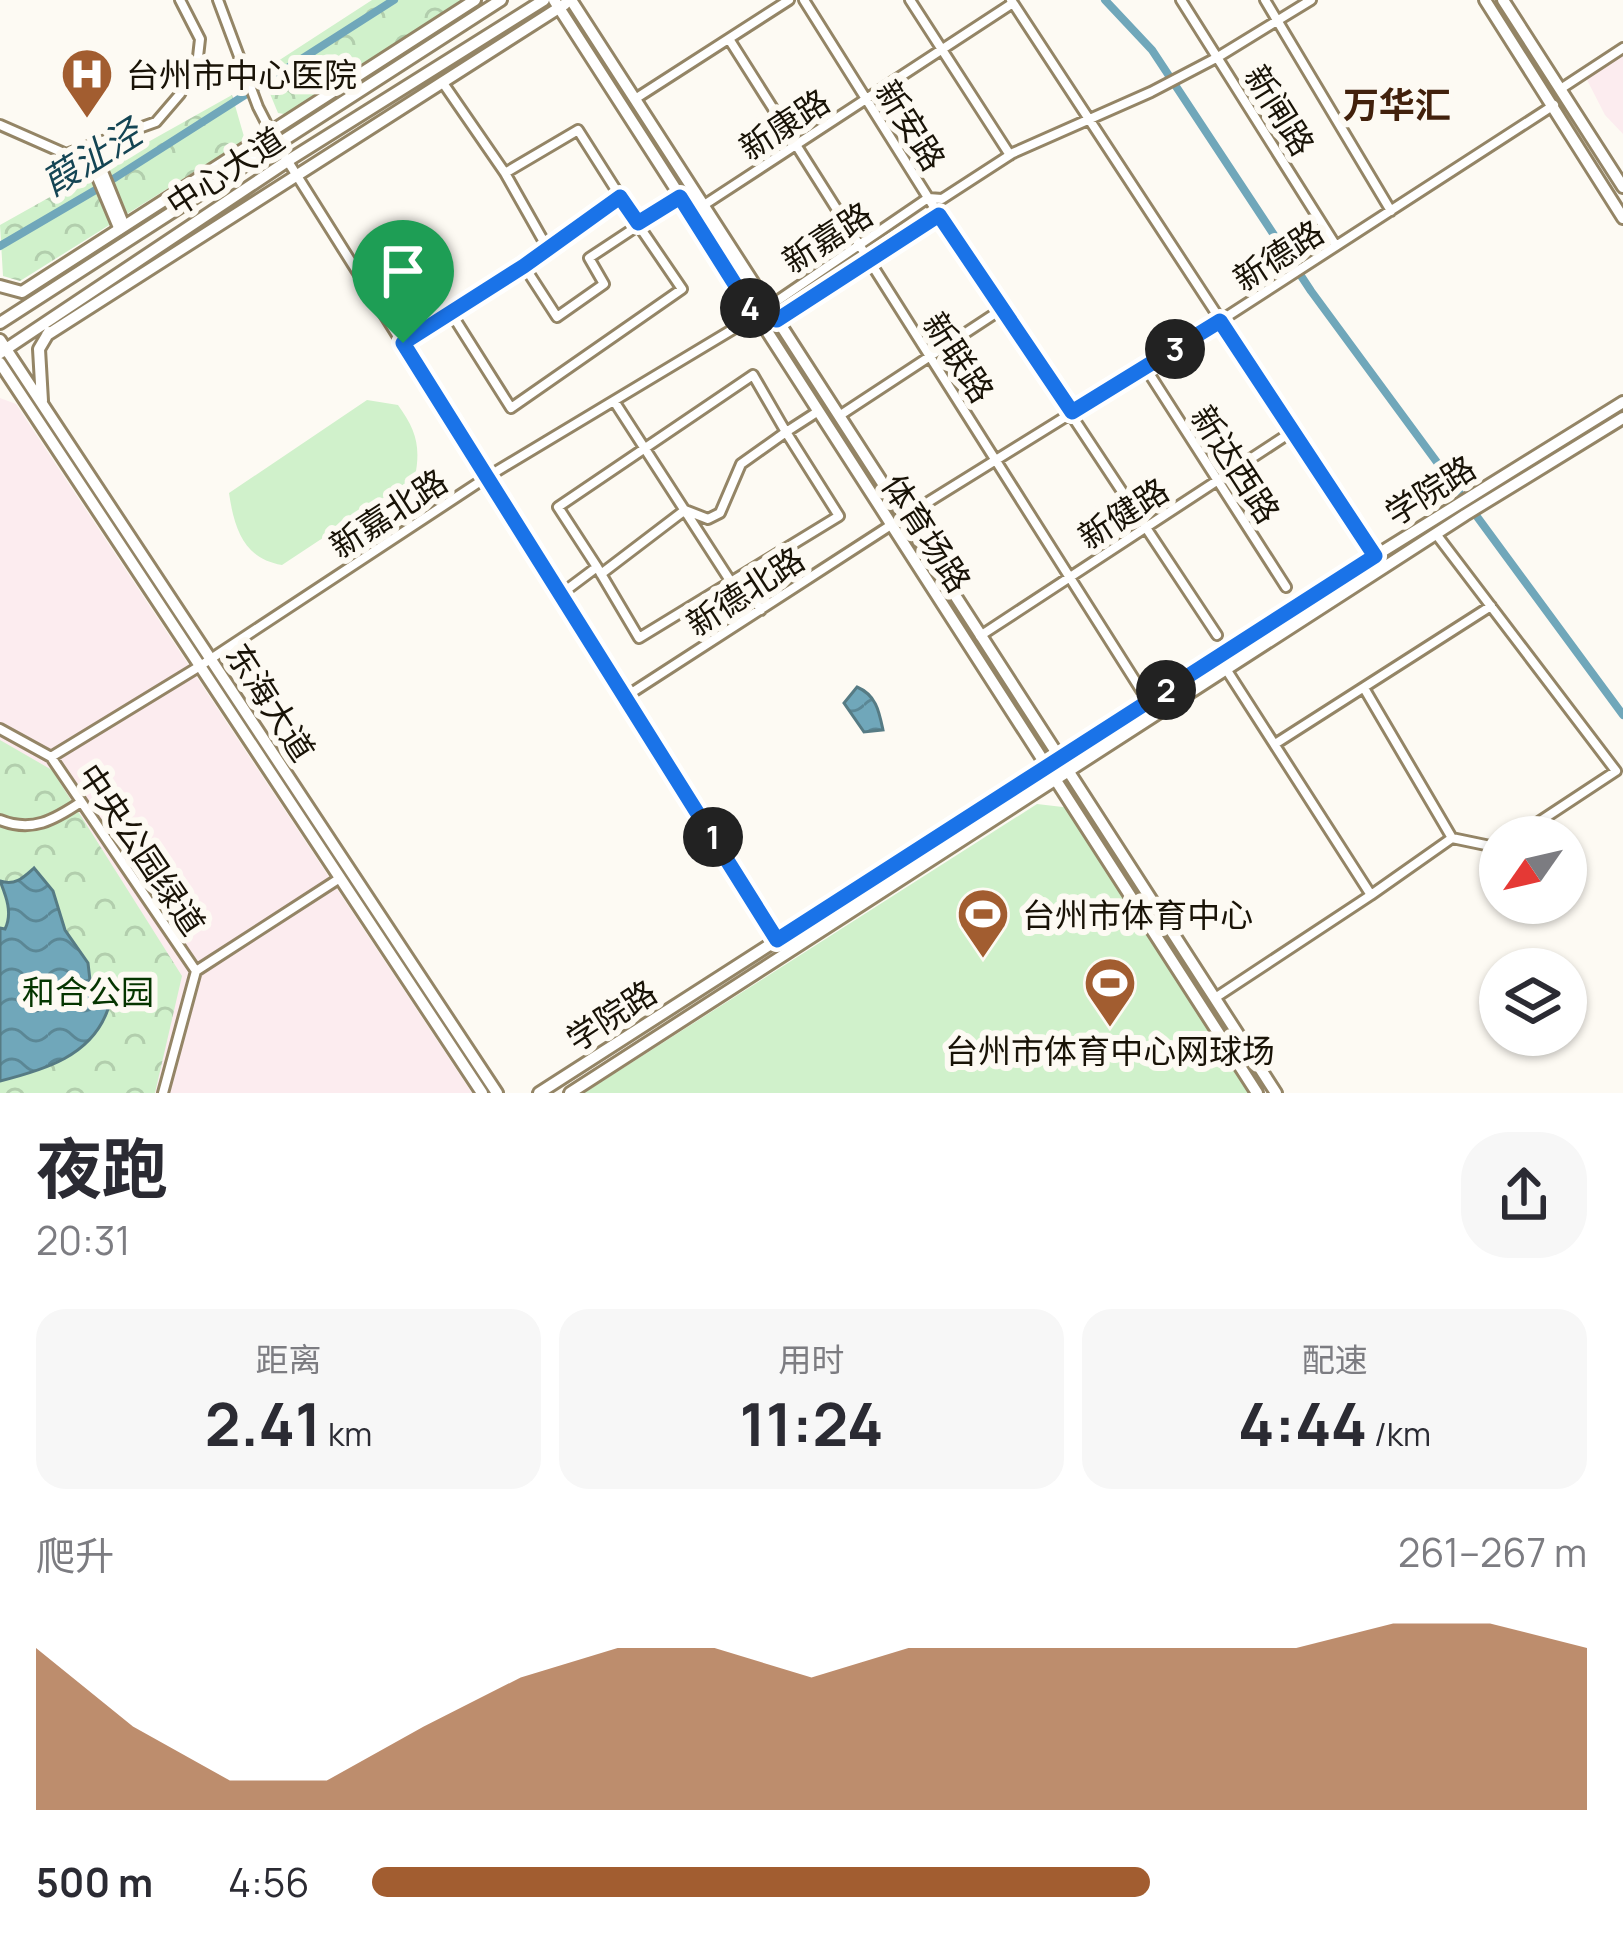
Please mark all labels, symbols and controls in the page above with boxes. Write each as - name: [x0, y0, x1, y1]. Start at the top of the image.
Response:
- hospital icon: 台州市中心医院: [59, 46, 115, 120]
- place label: 台州市中心医院: [126, 52, 357, 97]
- street label: 新闸路: [1235, 56, 1325, 164]
- street label: 新安路: [866, 71, 956, 179]
- street label: 新康路: [730, 78, 838, 170]
- district label: 万华汇: [1343, 80, 1451, 129]
- water label: 葭沚泾: [32, 106, 152, 206]
- street label: 中心大道: [157, 116, 293, 226]
- street label: 新嘉路: [773, 191, 881, 283]
- street label: 新德路: [1224, 209, 1332, 301]
- pin: [352, 220, 454, 343]
- icon: arrive: [370, 238, 436, 304]
- pin: 4: [720, 278, 780, 338]
- text: 4: [740, 285, 760, 330]
- street label: 新联路: [913, 303, 1005, 411]
- pin: 3: [1145, 319, 1205, 379]
- text: 3: [1165, 326, 1185, 371]
- street label: 新达西路: [1181, 396, 1291, 532]
- street label: 学院路: [1376, 445, 1484, 535]
- street label: 新嘉北路: [320, 458, 456, 568]
- street label: 体育场路: [872, 465, 982, 601]
- street label: 新健路: [1069, 467, 1177, 559]
- street label: 新德北路: [677, 536, 813, 646]
- street label: 东海大道: [216, 634, 326, 770]
- pin: 2: [1136, 660, 1196, 720]
- text: 2: [1156, 667, 1176, 712]
- street label: 中央公园绿道: [68, 754, 216, 944]
- pin: 1: [683, 807, 743, 867]
- text: 1: [706, 814, 720, 859]
- north arrow: [1479, 816, 1587, 924]
- map controls: [1479, 816, 1587, 1056]
- sports icon: 台州市体育中心: [955, 886, 1011, 960]
- place label: 台州市体育中心: [1022, 892, 1253, 937]
- button: layers: [1479, 948, 1587, 1056]
- sports icon: 台州市体育中心网球场: [1082, 955, 1138, 1029]
- park label: 和合公园: [22, 969, 154, 1014]
- street label: 学院路: [557, 969, 665, 1061]
- place label: 台州市体育中心网球场: [945, 1028, 1275, 1073]
- text: 夜跑: [36, 1123, 168, 1213]
- button: share: [1461, 1132, 1587, 1258]
- text: 20:31: [36, 1213, 130, 1267]
- text: 距离: [256, 1337, 322, 1382]
- text: 用时: [779, 1337, 845, 1382]
- text: 配速: [1302, 1337, 1368, 1382]
- text: 2.41: [205, 1382, 321, 1464]
- text: 11:24: [739, 1382, 884, 1464]
- text: 4:44: [1238, 1382, 1367, 1464]
- text: km: [321, 1411, 372, 1456]
- text: /km: [1367, 1411, 1431, 1456]
- text: 261–267 m: [1398, 1525, 1587, 1579]
- text: 爬升: [36, 1528, 114, 1582]
- text: 500 m: [36, 1855, 153, 1909]
- text: 4:56: [228, 1855, 309, 1909]

